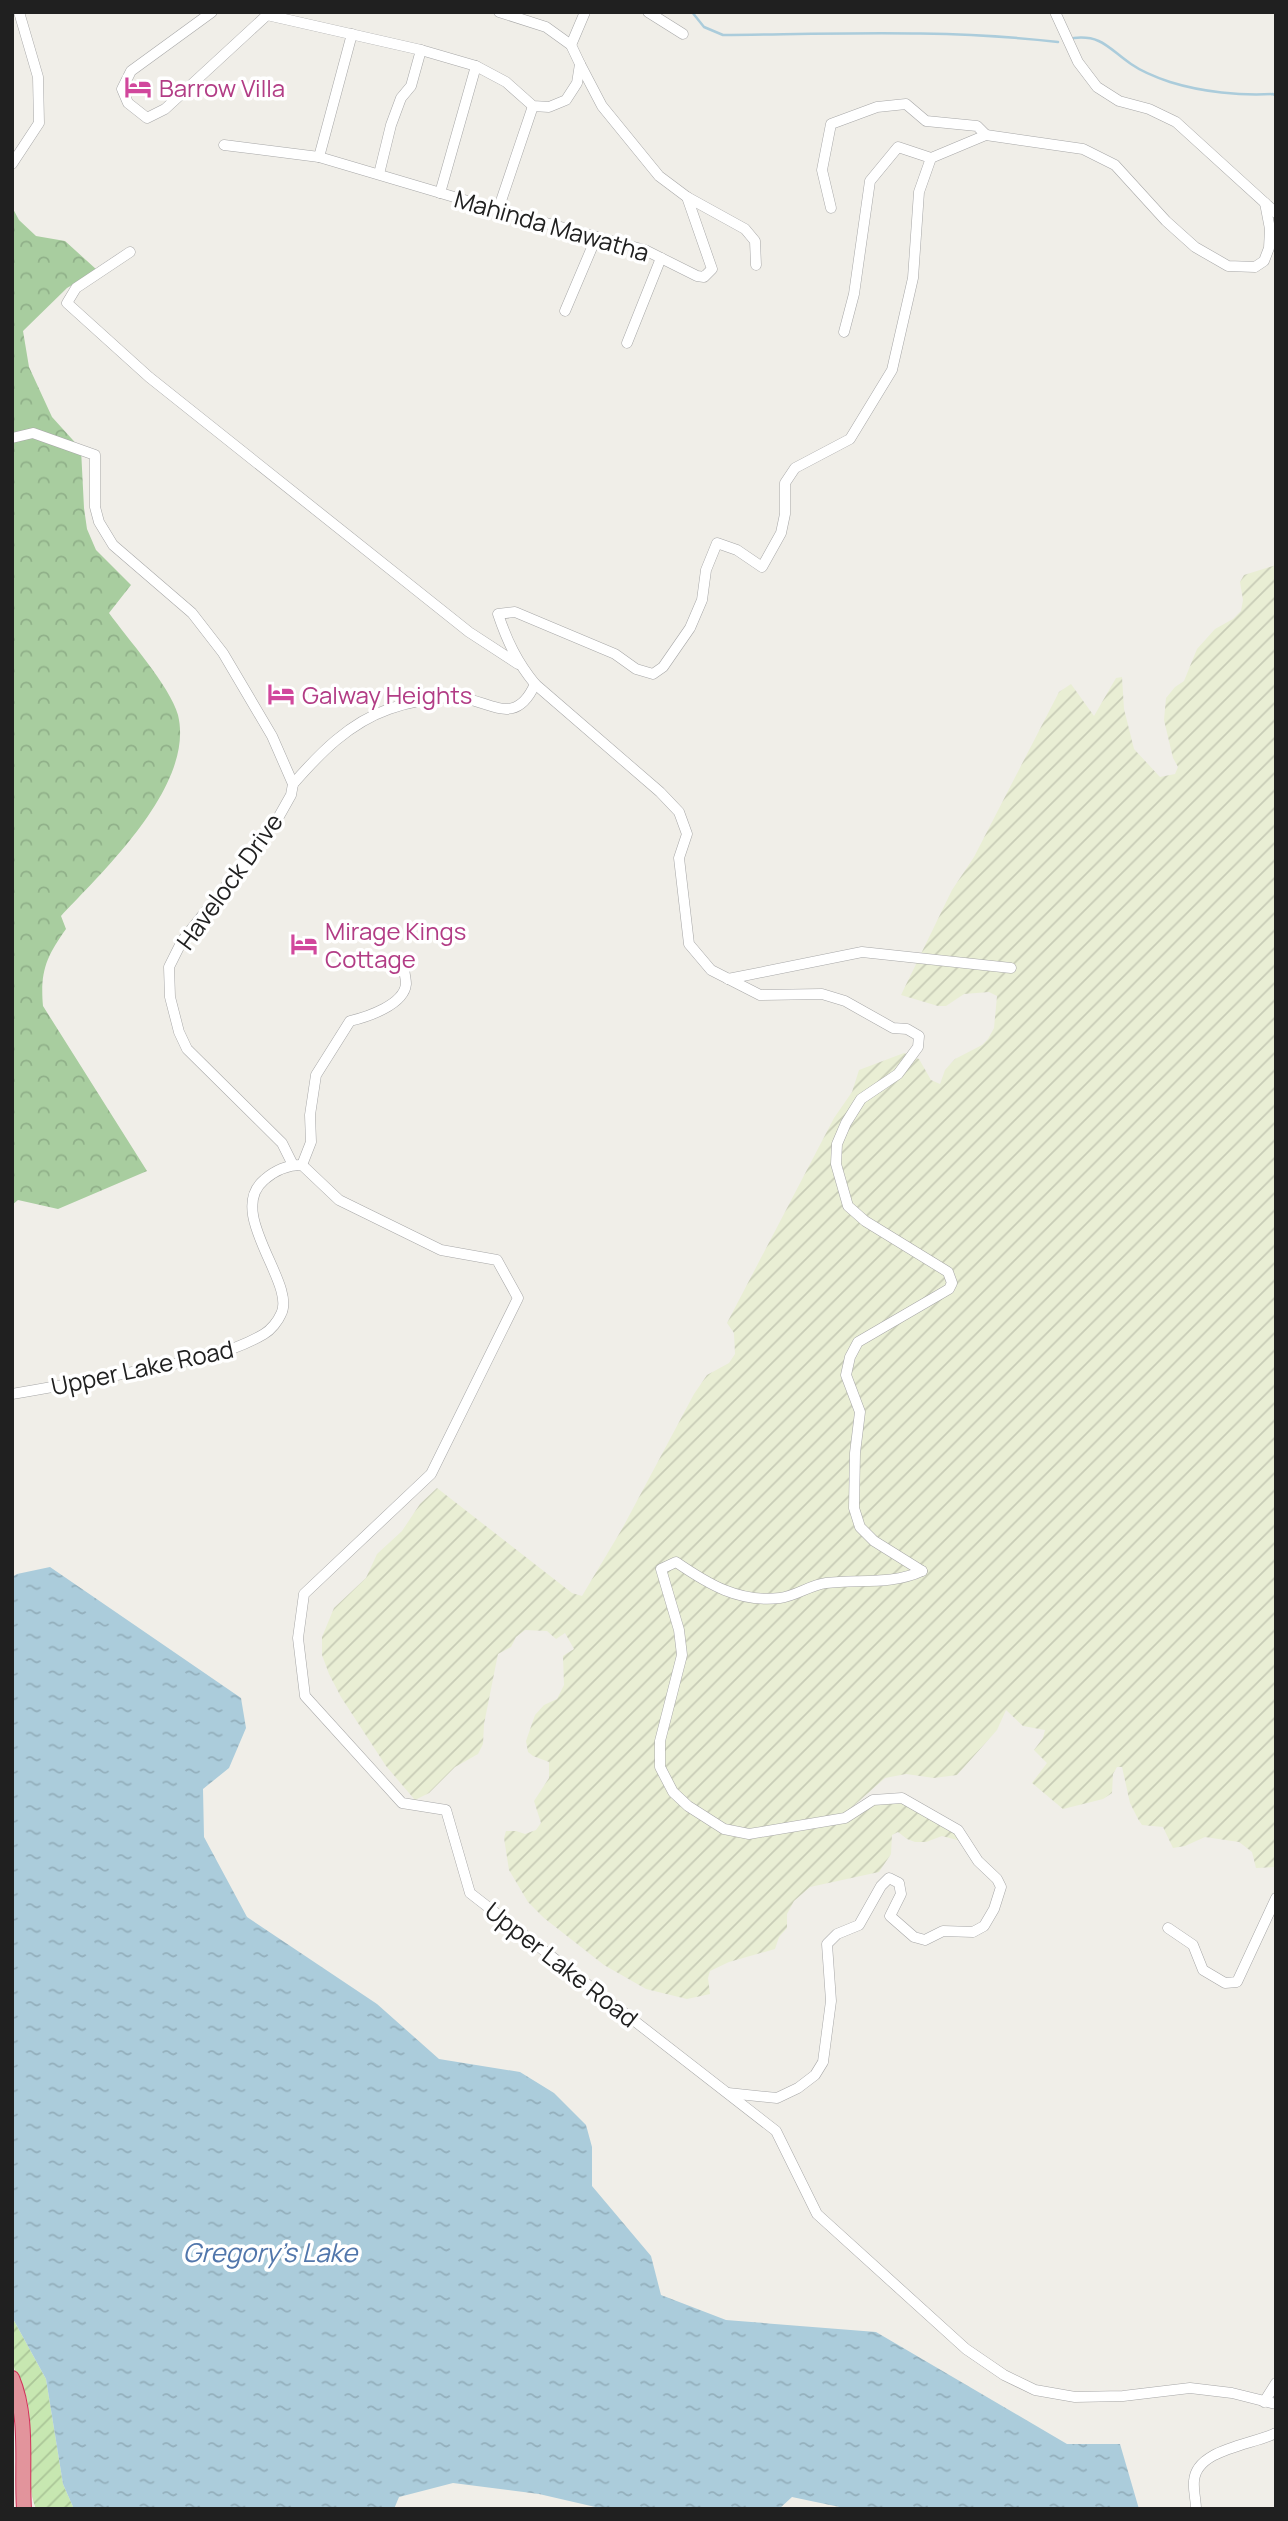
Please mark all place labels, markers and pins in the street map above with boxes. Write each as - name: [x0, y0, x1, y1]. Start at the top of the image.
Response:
- place label: Barrow Villa: [159, 71, 285, 104]
- hotel icon: Barrow Villa: [123, 72, 153, 102]
- place label: Galway Heights: [302, 678, 472, 711]
- hotel icon: Galway Heights: [266, 679, 296, 709]
- place label: Mirage Kings Cottage: [325, 914, 466, 975]
- hotel icon: Mirage Kings Cottage: [289, 929, 319, 959]

